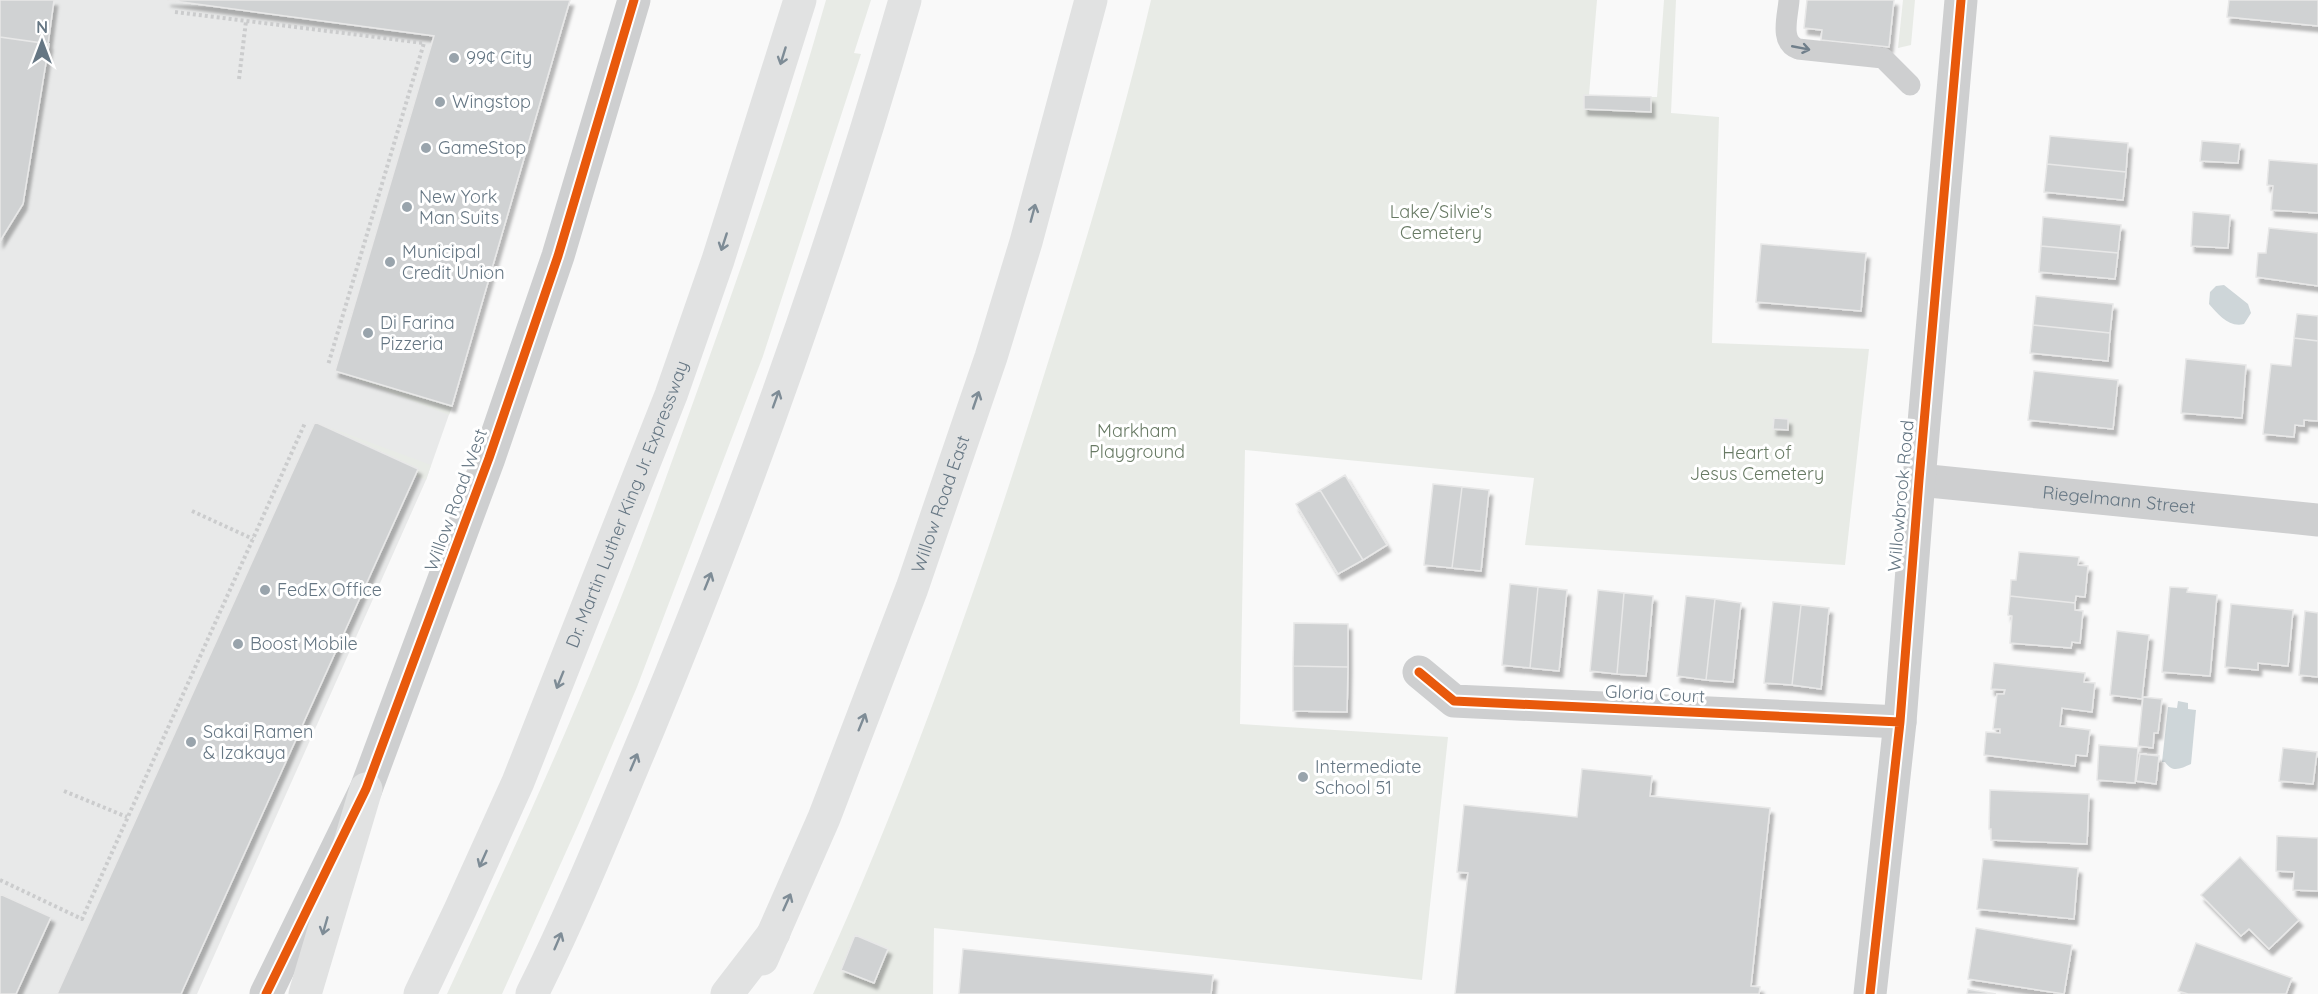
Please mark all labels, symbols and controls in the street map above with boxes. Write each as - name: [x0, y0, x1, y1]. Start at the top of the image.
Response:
- north arrow: [12, 12, 72, 72]
- text: N: [36, 17, 48, 37]
- one-way arrow: [1791, 43, 1810, 54]
- place label: 99¢ City: [466, 46, 532, 69]
- one-way arrow: [777, 46, 788, 65]
- marker: 99¢ City: [447, 51, 461, 65]
- place label: Wingstop: [452, 90, 531, 113]
- marker: Wingstop: [433, 95, 447, 109]
- place label: GameStop: [438, 136, 526, 159]
- marker: GameStop: [419, 141, 433, 155]
- place label: New York Man Suits: [419, 185, 499, 229]
- marker: New York Man Suits: [400, 200, 414, 214]
- park label: Lake/Silvie's Cemetery: [1390, 200, 1492, 244]
- one-way arrow: [1028, 204, 1040, 223]
- one-way arrow: [718, 232, 729, 251]
- place label: Municipal Credit Union: [402, 240, 505, 284]
- marker: Municipal Credit Union: [383, 255, 397, 269]
- place label: Di Farina Pizzeria: [380, 311, 455, 355]
- marker: Di Farina Pizzeria: [361, 326, 375, 340]
- street label: Dr. Martin Luther King Jr. Expressway: [560, 357, 693, 651]
- one-way arrow: [772, 390, 783, 409]
- one-way arrow: [972, 391, 983, 410]
- park label: Markham Playground: [1089, 419, 1185, 463]
- street label: Willowbrook Road: [1882, 419, 1919, 573]
- street label: Willow Road West: [419, 425, 492, 574]
- street label: Willow Road East: [906, 432, 974, 576]
- park label: Heart of Jesus Cemetery: [1690, 441, 1824, 485]
- street label: Riegelmann Street: [2042, 480, 2197, 519]
- one-way arrow: [703, 573, 714, 591]
- place label: FedEx Office: [277, 578, 382, 601]
- marker: FedEx Office: [258, 583, 272, 597]
- place label: Boost Mobile: [250, 632, 358, 655]
- marker: Boost Mobile: [231, 637, 245, 651]
- one-way arrow: [554, 670, 565, 689]
- street label: Gloria Court: [1605, 679, 1705, 708]
- one-way arrow: [857, 713, 868, 732]
- place label: Sakai Ramen & Izakaya: [203, 720, 313, 764]
- marker: Sakai Ramen & Izakaya: [184, 735, 198, 749]
- one-way arrow: [629, 753, 640, 772]
- place label: Intermediate School 51: [1315, 755, 1421, 799]
- marker: Intermediate School 51: [1296, 770, 1310, 784]
- one-way arrow: [477, 850, 489, 868]
- one-way arrow: [782, 893, 793, 912]
- one-way arrow: [319, 916, 330, 935]
- one-way arrow: [552, 933, 564, 951]

